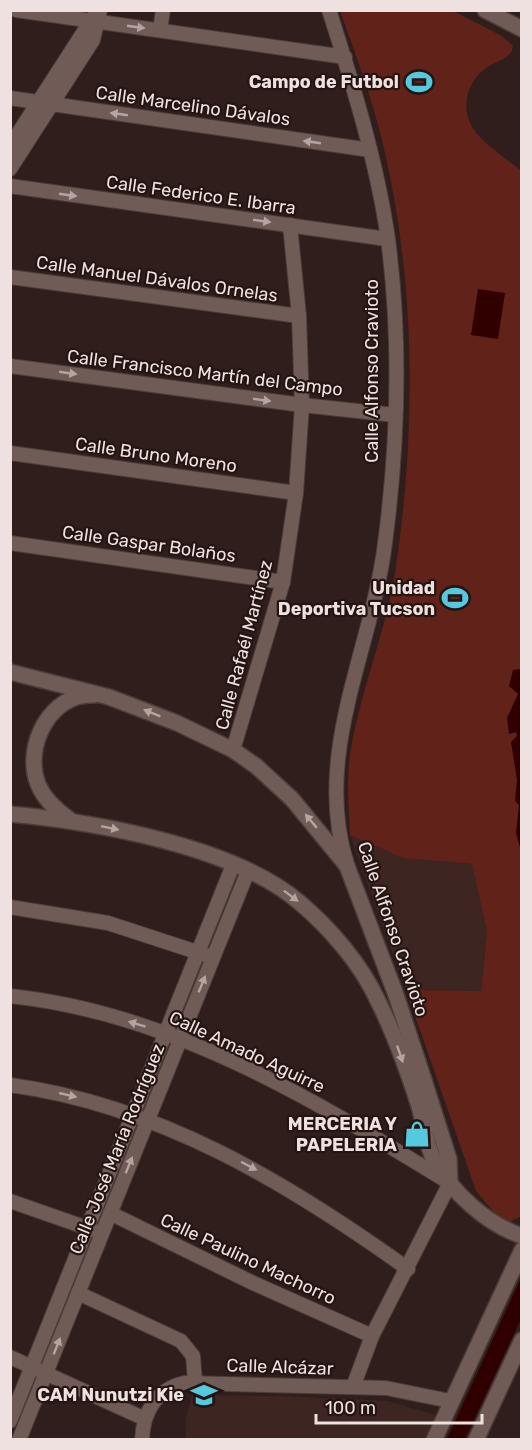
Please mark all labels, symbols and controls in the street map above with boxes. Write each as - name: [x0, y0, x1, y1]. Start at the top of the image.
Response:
- one-way arrow: [127, 23, 146, 32]
- sports icon: Campo de Futbol: [404, 67, 434, 97]
- place label: Campo de Futbol: [249, 71, 399, 93]
- street label: Calle Marcelino Dávalos: [94, 81, 292, 131]
- one-way arrow: [110, 109, 129, 118]
- one-way arrow: [303, 137, 322, 146]
- street label: Calle Federico E. Ibarra: [105, 171, 297, 219]
- one-way arrow: [59, 190, 78, 199]
- one-way arrow: [252, 217, 271, 226]
- street label: Calle Manuel Dávalos Ornelas: [35, 251, 279, 307]
- street label: Calle Alfonso Cravioto: [361, 279, 383, 463]
- street label: Calle Francisco Martín del Campo: [66, 345, 344, 401]
- one-way arrow: [59, 369, 78, 378]
- one-way arrow: [252, 395, 271, 404]
- street label: Calle Bruno Moreno: [74, 433, 238, 477]
- street label: Calle Gaspar Bolaños: [61, 521, 237, 567]
- street label: Calle Rafaél Martínez: [211, 558, 277, 732]
- place label: Unidad Deportiva Tucson: [278, 577, 435, 620]
- sports icon: Unidad Deportiva Tucson: [440, 583, 470, 613]
- one-way arrow: [142, 707, 160, 717]
- one-way arrow: [305, 813, 317, 828]
- one-way arrow: [100, 824, 119, 834]
- street label: Calle Alfonso Cravioto: [353, 839, 433, 1019]
- one-way arrow: [283, 890, 299, 902]
- one-way arrow: [197, 975, 207, 993]
- street label: Calle Amado Aguirre: [166, 1006, 328, 1098]
- one-way arrow: [128, 1019, 146, 1028]
- street label: Calle José María Rodríguez: [65, 1041, 169, 1257]
- one-way arrow: [395, 1046, 405, 1064]
- one-way arrow: [59, 1091, 77, 1101]
- place label: MERCERIA Y PAPELERIA: [288, 1113, 397, 1156]
- shop icon: MERCERIA Y PAPELERIA: [402, 1119, 432, 1149]
- one-way arrow: [125, 1156, 135, 1174]
- one-way arrow: [241, 1161, 258, 1171]
- street label: Calle Paulino Machorro: [157, 1209, 339, 1309]
- one-way arrow: [52, 1337, 62, 1355]
- street label: Calle Alcázar: [226, 1354, 334, 1380]
- school or university icon: CAM Nunutzi Kie: [189, 1380, 219, 1410]
- place label: CAM Nunutzi Kie: [37, 1384, 184, 1406]
- scale bar: [316, 1387, 482, 1425]
- text: 100 m: [325, 1397, 376, 1419]

